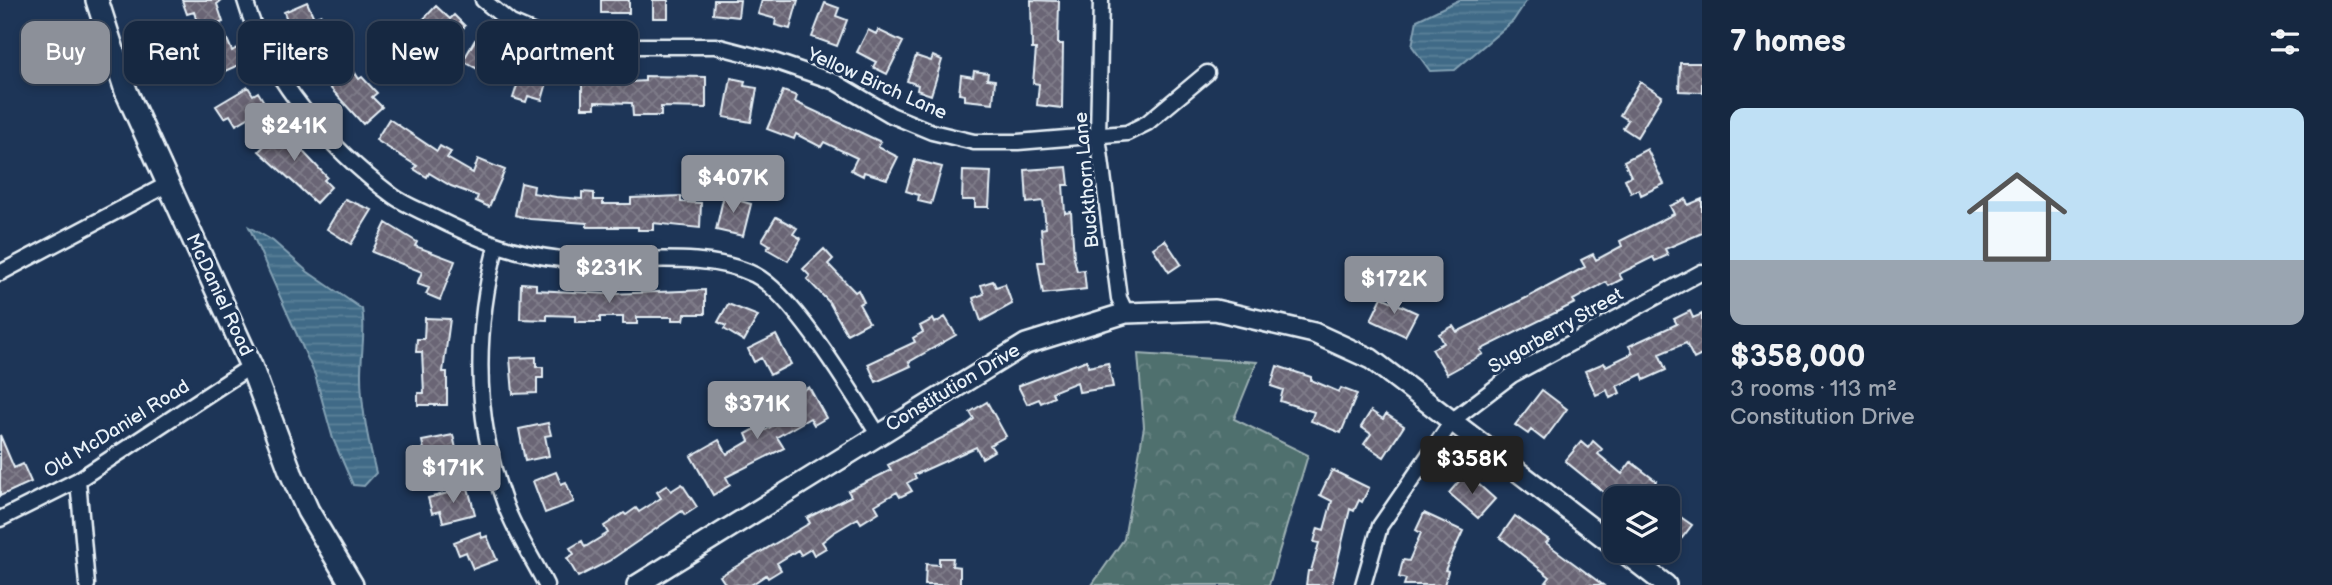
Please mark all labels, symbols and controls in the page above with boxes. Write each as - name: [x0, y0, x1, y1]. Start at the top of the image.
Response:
- chip: Buy: [21, 21, 110, 84]
- chip: Rent: [124, 21, 224, 84]
- chip: Filters: [238, 21, 353, 84]
- chip: New: [367, 21, 463, 84]
- chip: Apartment: [477, 21, 638, 84]
- icon: filters: [2266, 23, 2304, 61]
- text: 7 homes: [1730, 24, 1846, 60]
- street label: Yellow Birch Lane: [803, 42, 950, 125]
- pin: $241K: [245, 104, 343, 163]
- street label: Buckthorn Lane: [1070, 111, 1104, 249]
- text: $241K: [261, 112, 327, 140]
- icon: home: [1954, 154, 2080, 280]
- pin: $407K: [684, 156, 782, 215]
- text: $407K: [697, 164, 769, 192]
- street label: McDaniel Road: [181, 230, 257, 360]
- pin: $231K: [560, 246, 658, 305]
- text: $231K: [575, 254, 643, 282]
- pin: $172K: [1345, 256, 1443, 316]
- text: $172K: [1361, 265, 1427, 293]
- street label: Sugarberry Street: [1485, 283, 1628, 379]
- street label: Constitution Drive: [882, 339, 1024, 437]
- text: $358,000: [1730, 339, 1865, 375]
- street label: Old McDaniel Road: [40, 375, 194, 483]
- text: 3 rooms · 113 m²: [1730, 375, 1897, 403]
- pin: $371K: [708, 382, 806, 441]
- text: $371K: [724, 390, 790, 418]
- text: Constitution Drive: [1730, 403, 1915, 431]
- pin: $358K: [1423, 436, 1521, 496]
- text: $358K: [1436, 445, 1508, 473]
- pin: $171K: [404, 446, 502, 505]
- text: $171K: [422, 454, 484, 482]
- map controls: [1603, 486, 1680, 563]
- button: layers: [1603, 486, 1680, 563]

